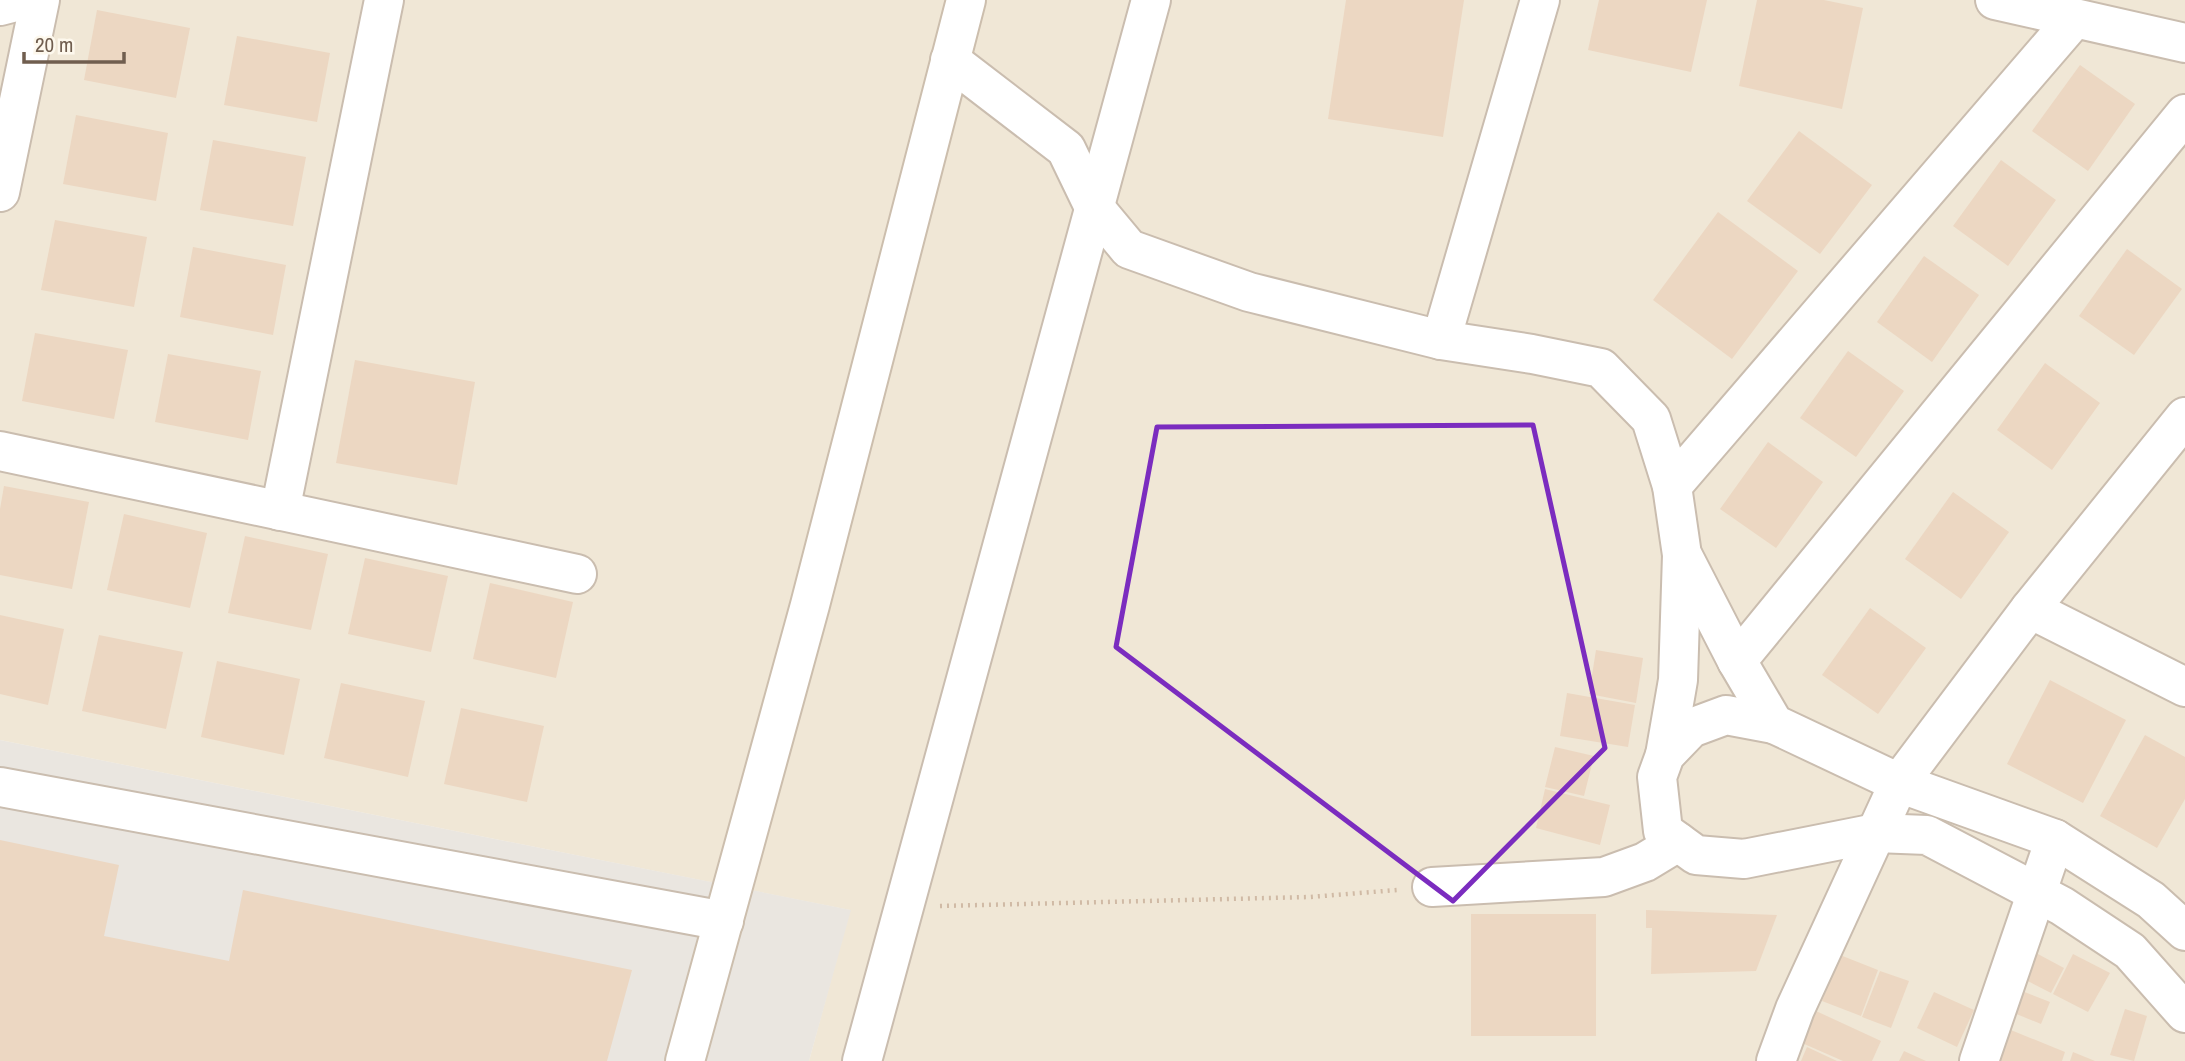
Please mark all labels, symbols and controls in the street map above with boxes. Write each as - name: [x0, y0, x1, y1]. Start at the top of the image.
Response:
- scale bar: [24, 21, 124, 65]
- text: 20 m: [35, 30, 73, 59]

